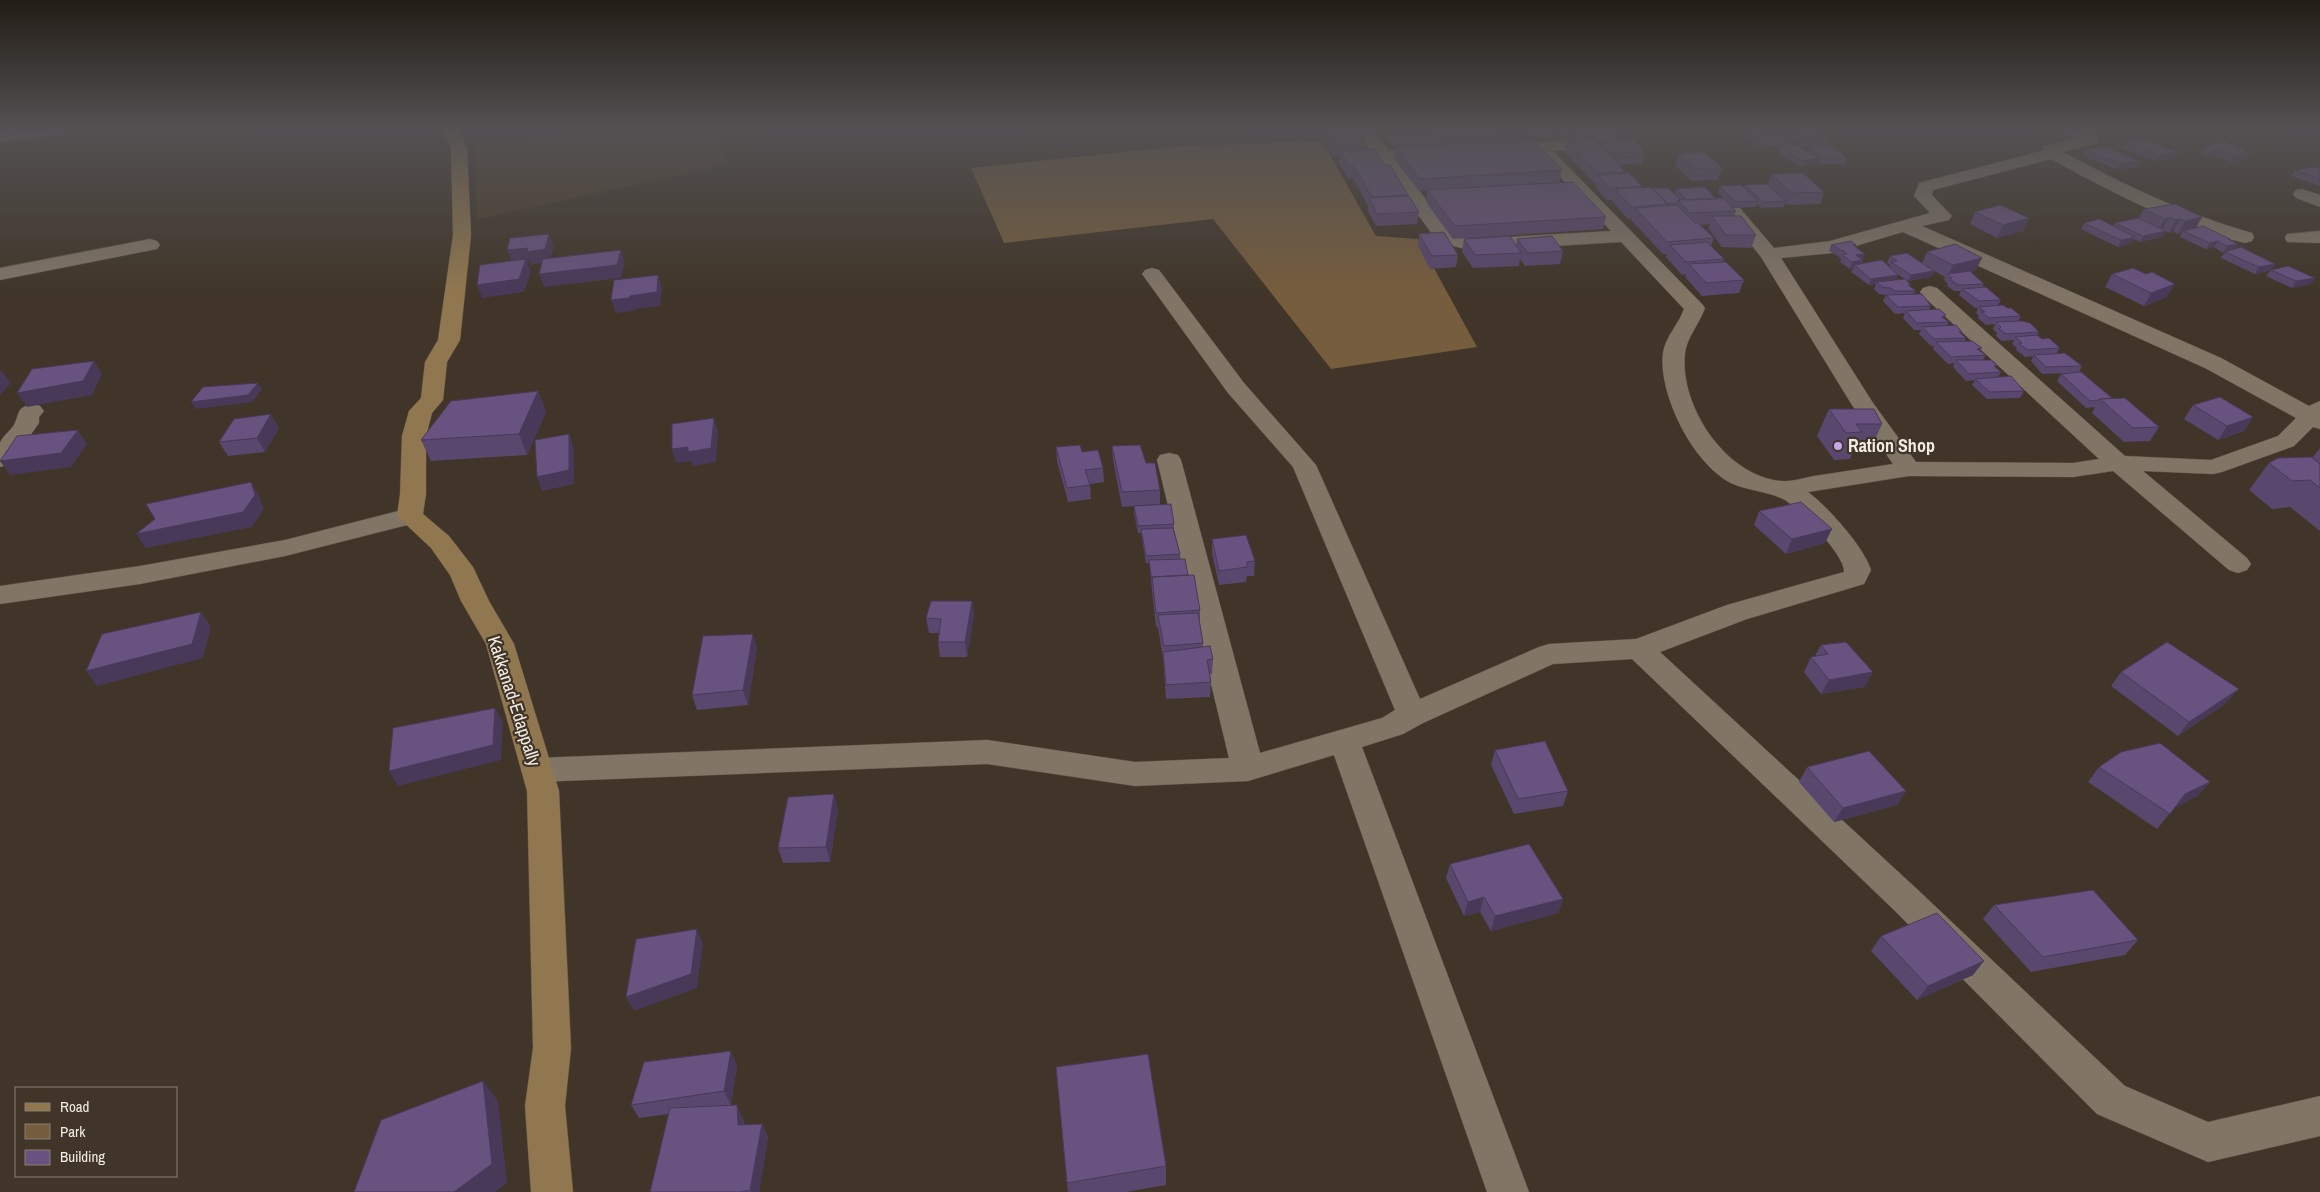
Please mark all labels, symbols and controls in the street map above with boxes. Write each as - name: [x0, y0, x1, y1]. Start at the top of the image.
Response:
- place label: Ration Shop: [1848, 433, 1935, 458]
- marker: Ration Shop: [1832, 440, 1844, 452]
- street label: Kakkanad-Edappally: [482, 633, 547, 770]
- legend: [15, 1087, 178, 1177]
- text: Road: [60, 1096, 89, 1117]
- text: Park: [60, 1121, 86, 1142]
- text: Building: [60, 1146, 105, 1167]

